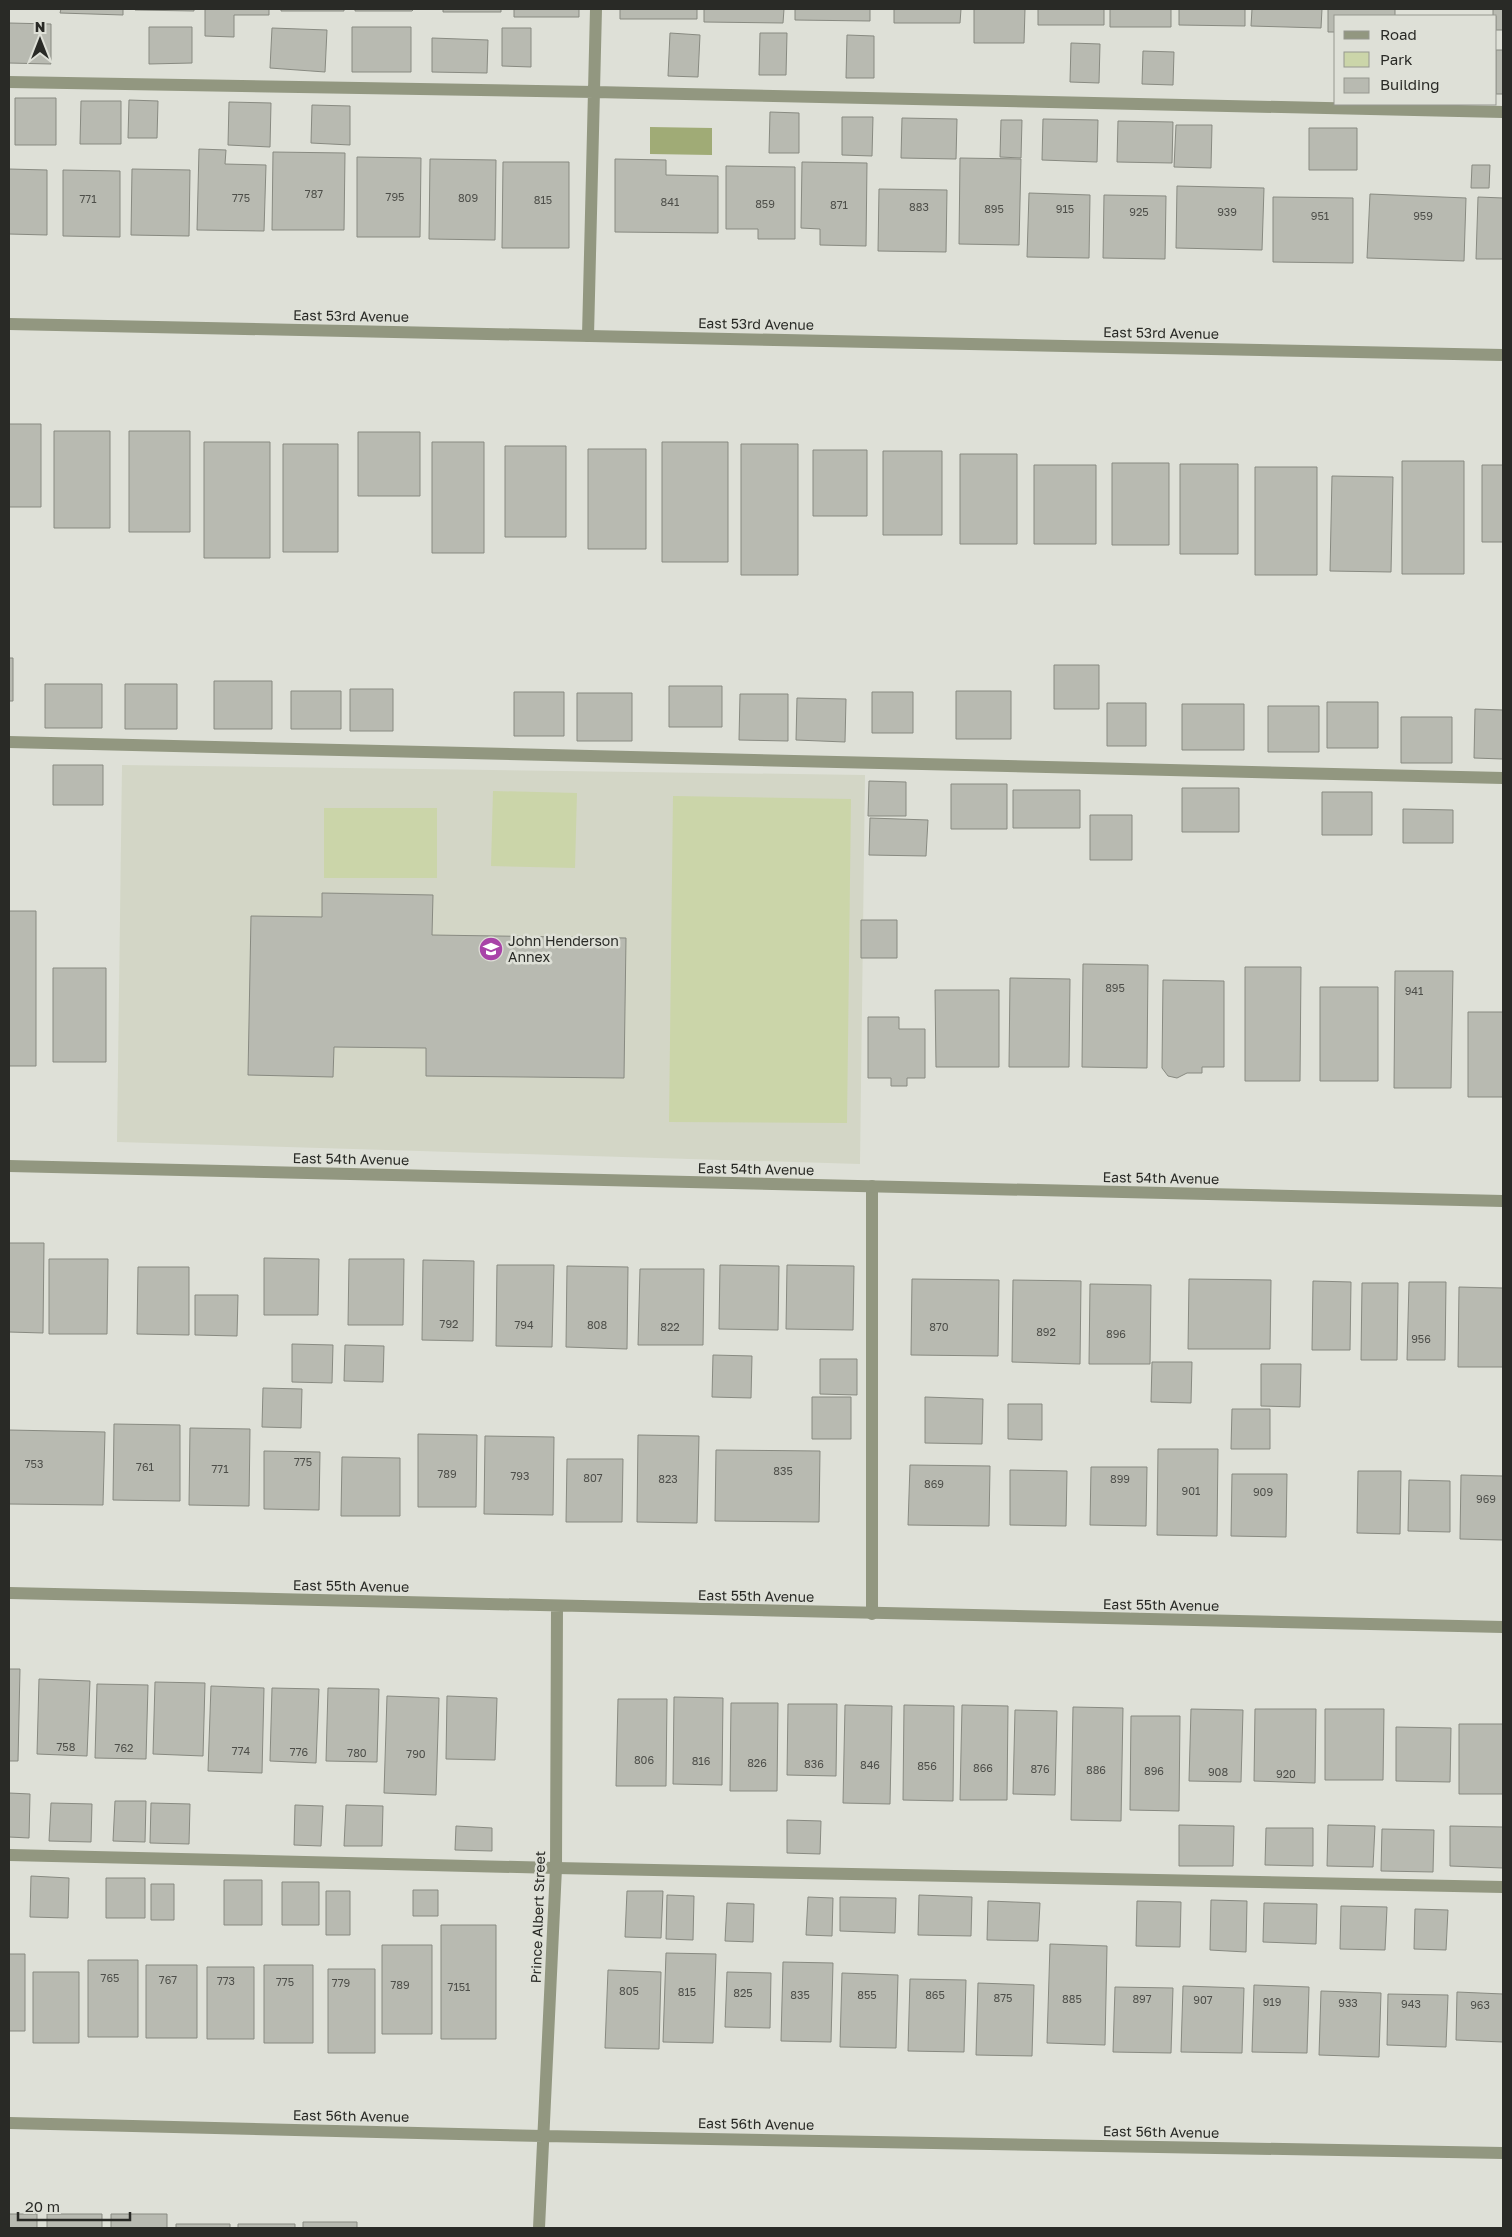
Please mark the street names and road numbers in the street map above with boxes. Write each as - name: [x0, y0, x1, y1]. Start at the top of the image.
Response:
- street label: East 53rd Avenue: [293, 306, 409, 325]
- street label: East 53rd Avenue: [698, 314, 814, 333]
- street label: East 53rd Avenue: [1103, 323, 1219, 342]
- street label: East 54th Avenue: [293, 1149, 409, 1168]
- street label: East 54th Avenue: [698, 1159, 814, 1178]
- street label: East 54th Avenue: [1103, 1168, 1219, 1187]
- street label: East 55th Avenue: [293, 1576, 409, 1595]
- street label: East 55th Avenue: [698, 1586, 814, 1605]
- street label: East 55th Avenue: [1103, 1595, 1219, 1614]
- street label: Prince Albert Street: [527, 1850, 548, 1984]
- street label: East 56th Avenue: [293, 2106, 409, 2125]
- street label: East 56th Avenue: [698, 2114, 814, 2133]
- street label: East 56th Avenue: [1103, 2122, 1219, 2141]

